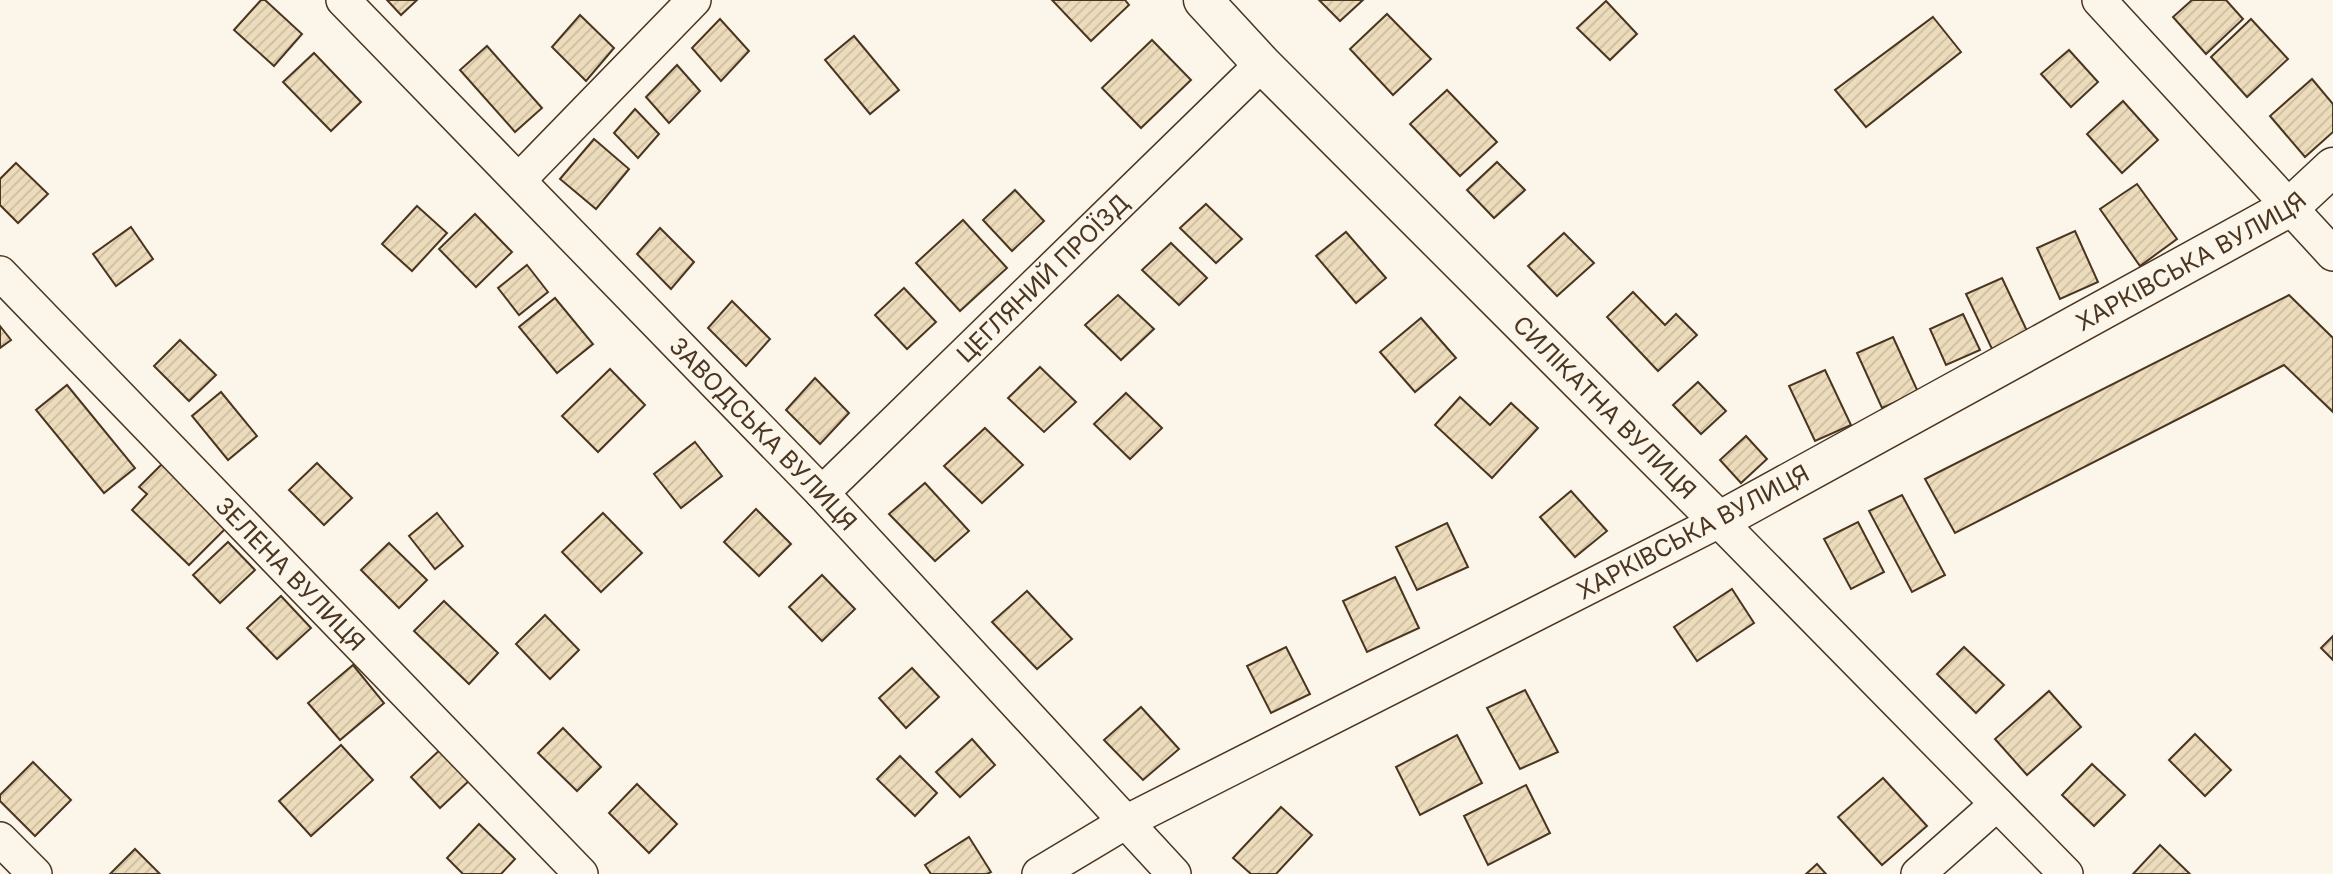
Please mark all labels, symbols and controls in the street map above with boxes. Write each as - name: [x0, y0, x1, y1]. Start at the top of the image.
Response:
- street label: ХАРКІВСЬКА ВУЛИЦЯ: [2071, 185, 2312, 336]
- street label: ЦЕГЛЯНИЙ ПРОЇЗД: [950, 188, 1135, 368]
- street label: СИЛІКАТНА ВУЛИЦЯ: [1507, 309, 1702, 504]
- street label: ЗАВОДСЬКА ВУЛИЦЯ: [664, 331, 863, 536]
- street label: ХАРКІВСЬКА ВУЛИЦЯ: [1572, 458, 1814, 606]
- street label: ЗЕЛЕНА ВУЛИЦЯ: [210, 491, 371, 656]

